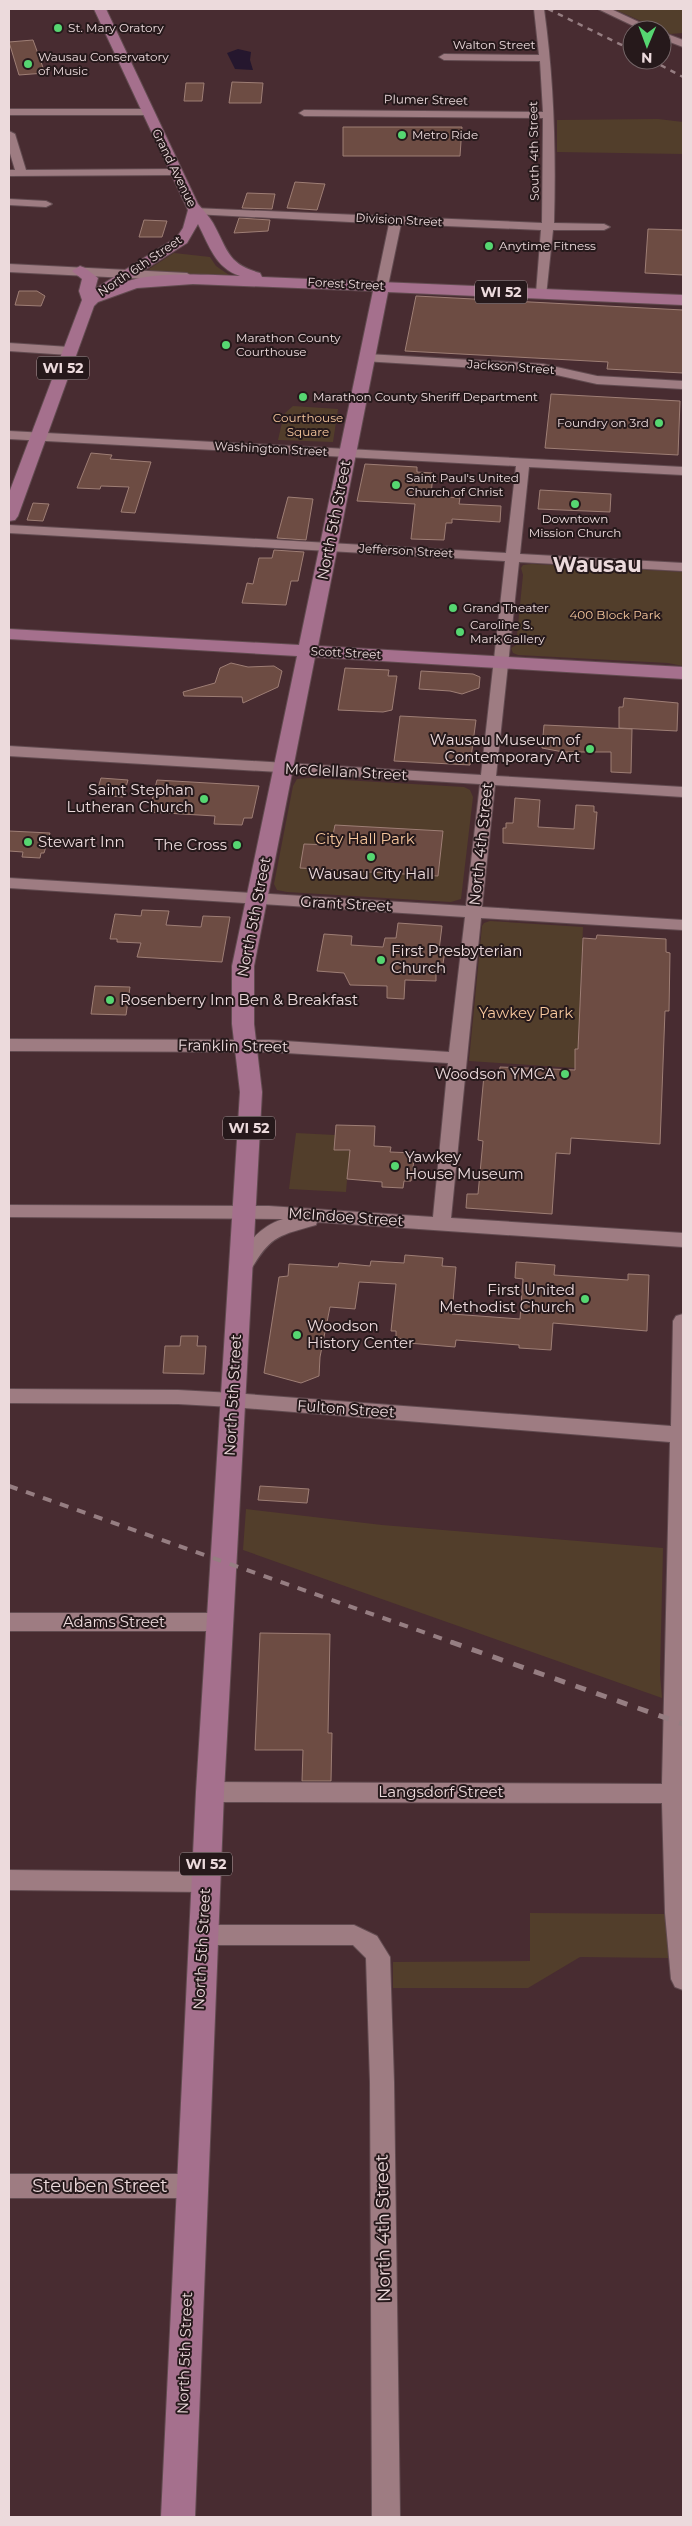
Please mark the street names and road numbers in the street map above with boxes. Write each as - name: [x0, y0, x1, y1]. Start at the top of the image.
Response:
- street label: Walton Street: [453, 37, 535, 52]
- street label: Plumer Street: [384, 91, 468, 108]
- street label: South 4th Street: [525, 101, 542, 201]
- street label: Grand Avenue: [149, 126, 200, 209]
- street label: Division Street: [355, 210, 443, 229]
- street label: North 6th Street: [95, 232, 185, 299]
- street label: Forest Street: [307, 274, 385, 293]
- road number: WI 52: [475, 280, 527, 304]
- road number: WI 52: [37, 356, 89, 379]
- street label: Jackson Street: [466, 356, 555, 377]
- street label: Washington Street: [214, 438, 328, 459]
- street label: North 5th Street: [313, 458, 354, 582]
- street label: Jefferson Street: [358, 540, 454, 560]
- street label: Scott Street: [310, 643, 382, 662]
- street label: McClellan Street: [284, 759, 408, 784]
- street label: North 4th Street: [465, 782, 496, 906]
- street label: North 5th Street: [233, 855, 274, 979]
- street label: Grant Street: [300, 892, 392, 915]
- street label: Franklin Street: [178, 1035, 288, 1056]
- road number: WI 52: [223, 1116, 275, 1140]
- street label: McIndoe Street: [288, 1203, 404, 1230]
- street label: North 5th Street: [220, 1334, 245, 1456]
- street label: Fulton Street: [297, 1396, 396, 1421]
- street label: Adams Street: [63, 1612, 165, 1631]
- street label: Langsdorf Street: [378, 1782, 504, 1801]
- road number: WI 52: [180, 1852, 232, 1876]
- street label: North 5th Street: [189, 1888, 214, 2010]
- street label: North 4th Street: [371, 2154, 395, 2302]
- street label: Steuben Street: [32, 2175, 168, 2197]
- street label: North 5th Street: [173, 2292, 196, 2414]

